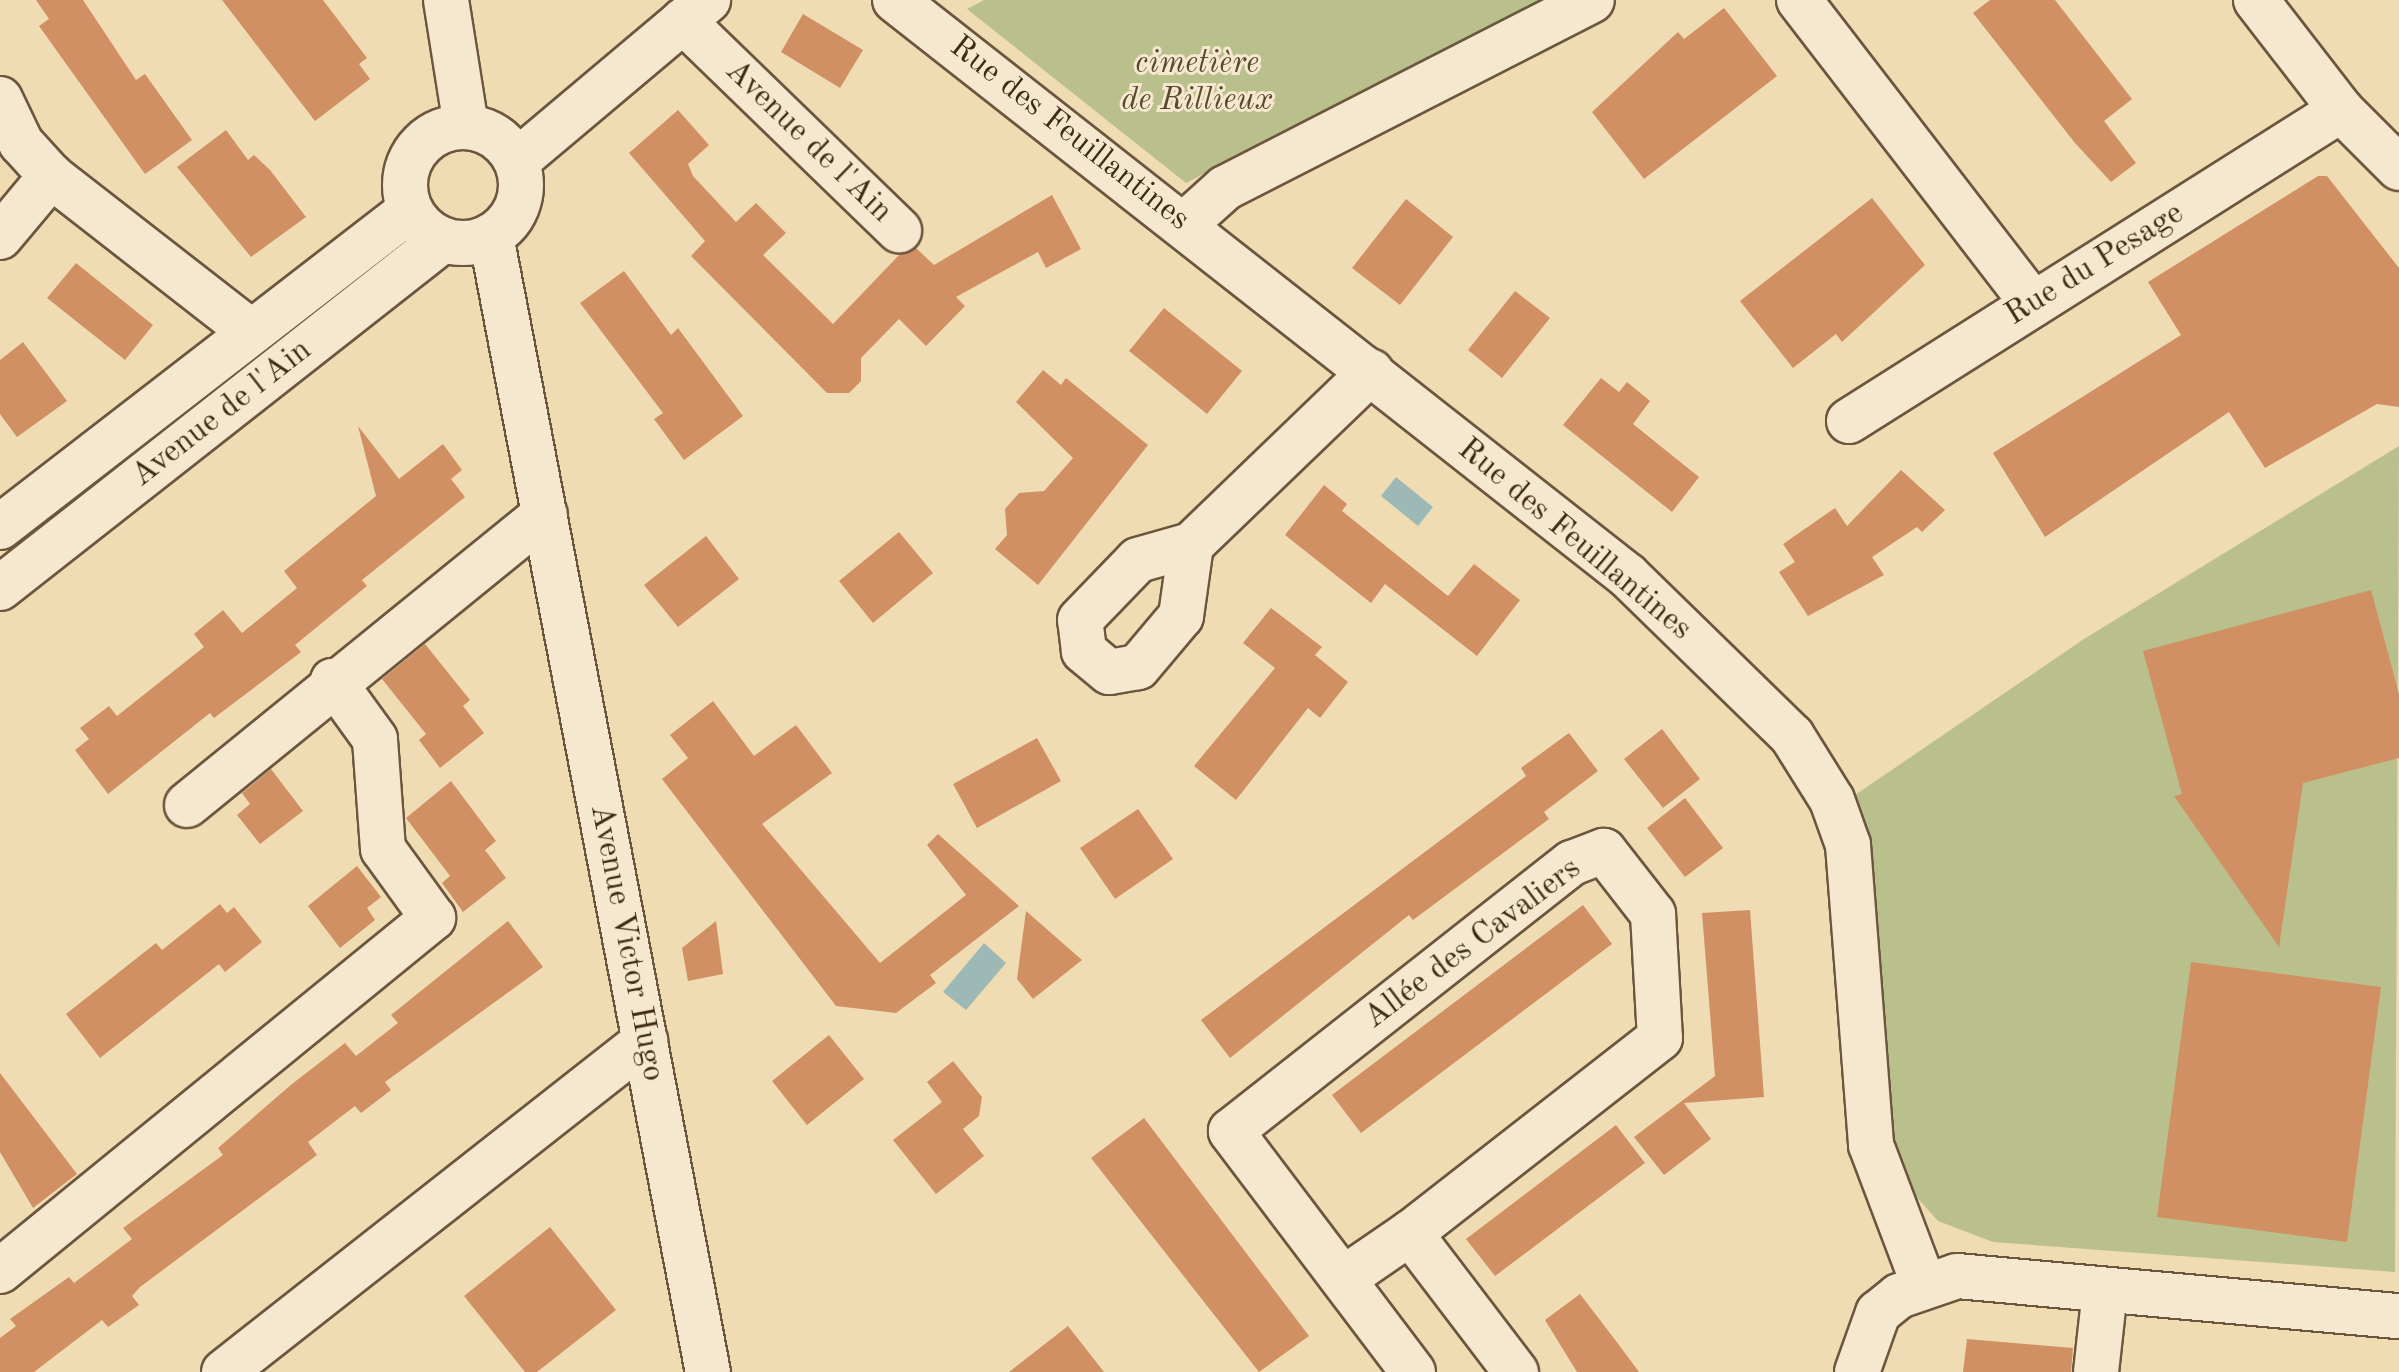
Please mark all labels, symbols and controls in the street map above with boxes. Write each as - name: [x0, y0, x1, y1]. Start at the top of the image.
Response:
- street label: Rue des Feuillantines: [941, 28, 1197, 240]
- park label: cimetière de Rillieux: [1121, 46, 1273, 121]
- street label: Avenue de l'Ain: [716, 53, 900, 231]
- street label: Rue du Pesage: [1999, 195, 2191, 335]
- street label: Avenue de l'Ain: [124, 332, 320, 496]
- street label: Rue des Feuillantines: [1449, 431, 1699, 649]
- street label: Avenue Victor Hugo: [580, 801, 672, 1085]
- street label: Allée des Cavaliers: [1357, 850, 1589, 1038]

